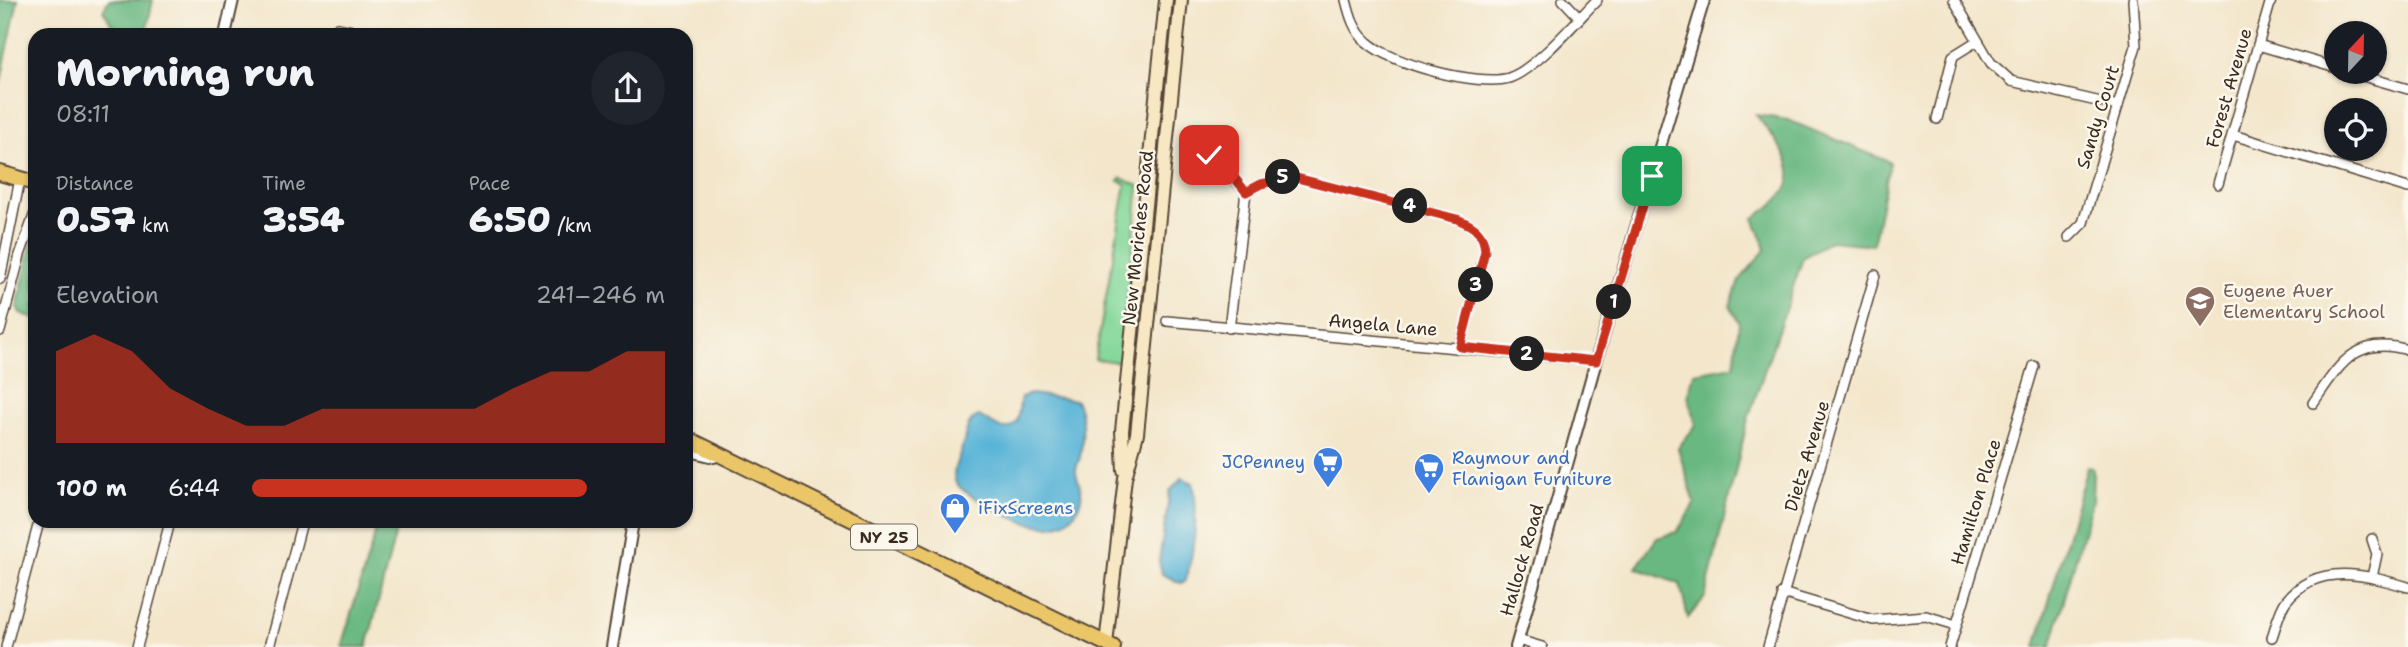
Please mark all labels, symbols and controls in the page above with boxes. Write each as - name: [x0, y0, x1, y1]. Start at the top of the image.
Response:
- north arrow: [2324, 21, 2387, 84]
- map controls: [2324, 21, 2387, 161]
- street label: Forest Avenue: [2200, 25, 2258, 151]
- text: Morning run: [56, 47, 314, 98]
- button: share: [591, 51, 665, 125]
- street label: Sandy Court: [2071, 62, 2125, 172]
- button: locate: [2324, 98, 2387, 161]
- text: 08:11: [56, 99, 110, 129]
- pin: [1179, 125, 1239, 185]
- icon: check: [1190, 136, 1228, 174]
- pin: [1622, 146, 1682, 206]
- street label: New Moriches Road: [1117, 149, 1159, 327]
- icon: arrive: [1633, 157, 1671, 195]
- pin: 5: [1266, 160, 1300, 194]
- text: 5: [1277, 164, 1288, 189]
- text: Distance: [56, 171, 134, 196]
- text: Time: [262, 171, 306, 196]
- text: Pace: [469, 171, 510, 196]
- pin: 4: [1392, 188, 1428, 224]
- text: 4: [1403, 193, 1416, 218]
- text: 0.57: [56, 196, 136, 243]
- text: 3:54: [262, 196, 345, 243]
- text: 6:50: [469, 196, 551, 243]
- text: km: [136, 213, 169, 238]
- text: /km: [551, 213, 592, 238]
- pin: 3: [1458, 268, 1494, 302]
- text: 3: [1469, 272, 1482, 297]
- place label: Eugene Auer Elementary School: [2223, 279, 2386, 324]
- text: Elevation: [56, 280, 159, 310]
- text: 241–246 m: [536, 280, 665, 310]
- pin: 1: [1596, 284, 1632, 320]
- school or university icon: Eugene Auer Elementary School: [2183, 284, 2217, 328]
- text: 1: [1609, 289, 1618, 314]
- street label: Angela Lane: [1327, 308, 1439, 342]
- pin: 2: [1510, 336, 1544, 372]
- text: 2: [1520, 341, 1533, 366]
- street label: Dietz Avenue: [1779, 398, 1835, 514]
- street label: Hamilton Place: [1945, 436, 2007, 568]
- supermarket icon: JCPenney: [1311, 445, 1345, 489]
- place label: Raymour and Flanigan Furniture: [1452, 446, 1612, 491]
- place label: JCPenney: [1221, 450, 1305, 474]
- supermarket icon: Raymour and Flanigan Furniture: [1412, 451, 1446, 495]
- text: 100 m: [56, 473, 127, 503]
- text: 6:44: [168, 473, 220, 503]
- shop icon: iFixScreens: [938, 491, 972, 535]
- place label: iFixScreens: [978, 496, 1073, 520]
- street label: Hallock Road: [1494, 501, 1550, 619]
- road number: NY 25: [851, 524, 917, 550]

